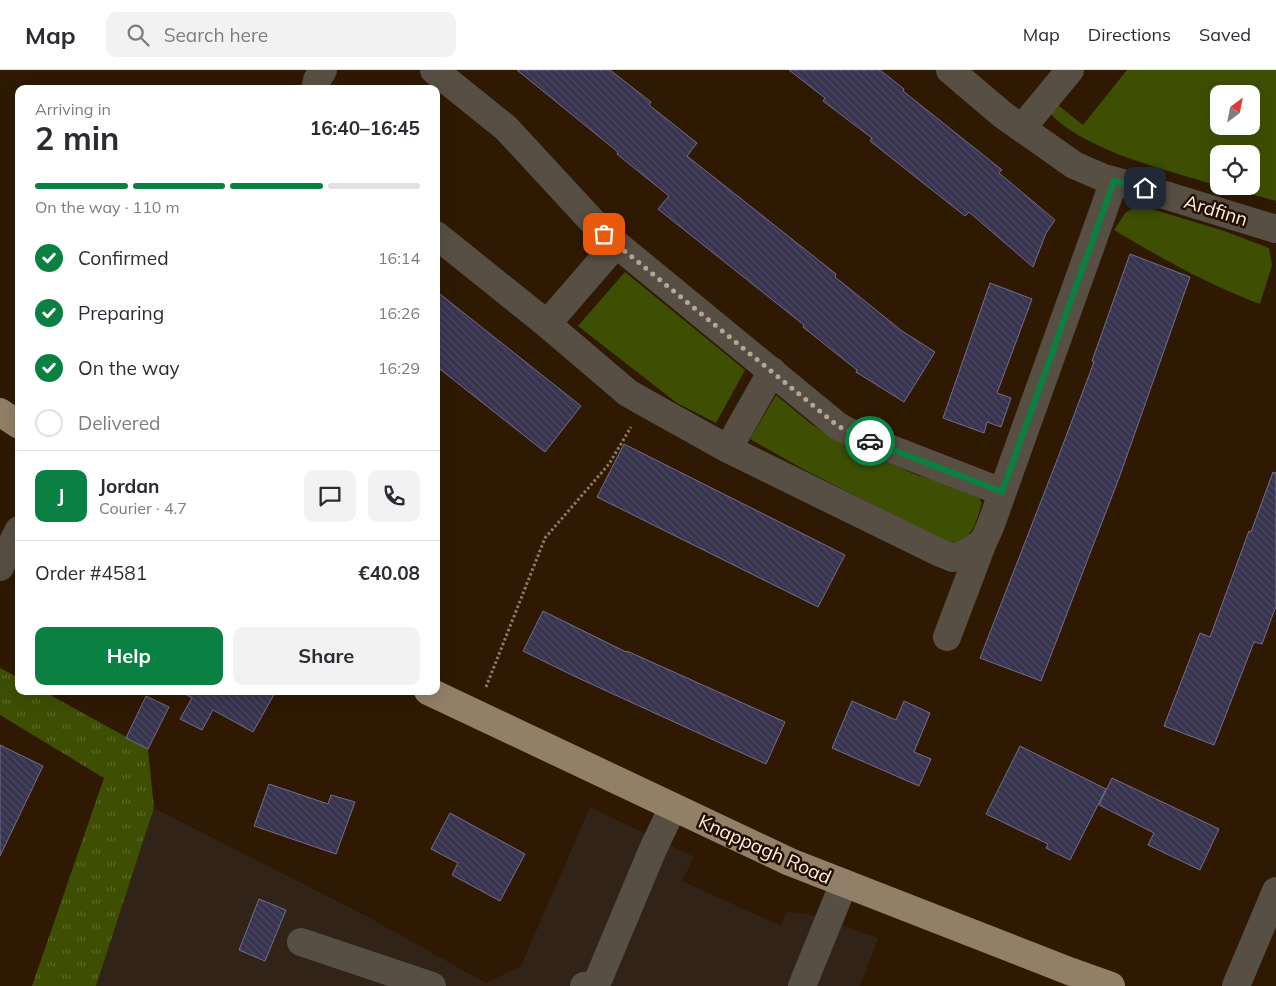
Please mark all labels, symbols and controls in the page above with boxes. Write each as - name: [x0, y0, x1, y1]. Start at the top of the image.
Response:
- search box: [106, 12, 456, 57]
- text: Map: [25, 20, 76, 50]
- icon: search: [124, 21, 152, 49]
- text: Search here: [164, 23, 268, 47]
- text: Map: [1023, 23, 1060, 46]
- text: Directions: [1088, 23, 1171, 46]
- text: Saved: [1199, 23, 1251, 46]
- north arrow: [1210, 85, 1260, 135]
- map controls: [1210, 85, 1260, 195]
- text: Arriving in: [35, 99, 111, 119]
- text: 16:40–16:45: [310, 116, 420, 140]
- text: 2 min: [35, 118, 119, 158]
- button: locate: [1210, 145, 1260, 195]
- pin: [1124, 167, 1166, 209]
- icon: home: [1131, 174, 1159, 202]
- street label: Ardfinn: [1181, 189, 1251, 231]
- text: On the way · 110 m: [35, 197, 180, 217]
- pin: [583, 213, 625, 255]
- icon: bag: [590, 220, 618, 248]
- icon: check: [35, 244, 63, 272]
- text: Confirmed: [78, 246, 169, 270]
- text: 16:14: [378, 248, 420, 268]
- icon: check: [35, 299, 63, 327]
- text: Preparing: [78, 301, 164, 325]
- text: 16:26: [378, 303, 420, 323]
- icon: check: [35, 354, 63, 382]
- text: On the way: [78, 356, 180, 380]
- text: 16:29: [378, 358, 420, 378]
- text: Delivered: [78, 411, 160, 435]
- courier: [845, 416, 895, 466]
- icon: car: [856, 427, 884, 455]
- button: chat: [304, 470, 356, 522]
- button: phone: [368, 470, 420, 522]
- text: Jordan: [99, 474, 159, 498]
- text: J: [58, 484, 64, 508]
- text: Courier · 4.7: [99, 498, 187, 518]
- text: Order #4581: [35, 561, 147, 585]
- text: €40.08: [358, 561, 420, 585]
- button: Help: [35, 627, 223, 685]
- button: Share: [233, 627, 420, 685]
- street label: Knappagh Road: [695, 809, 835, 889]

